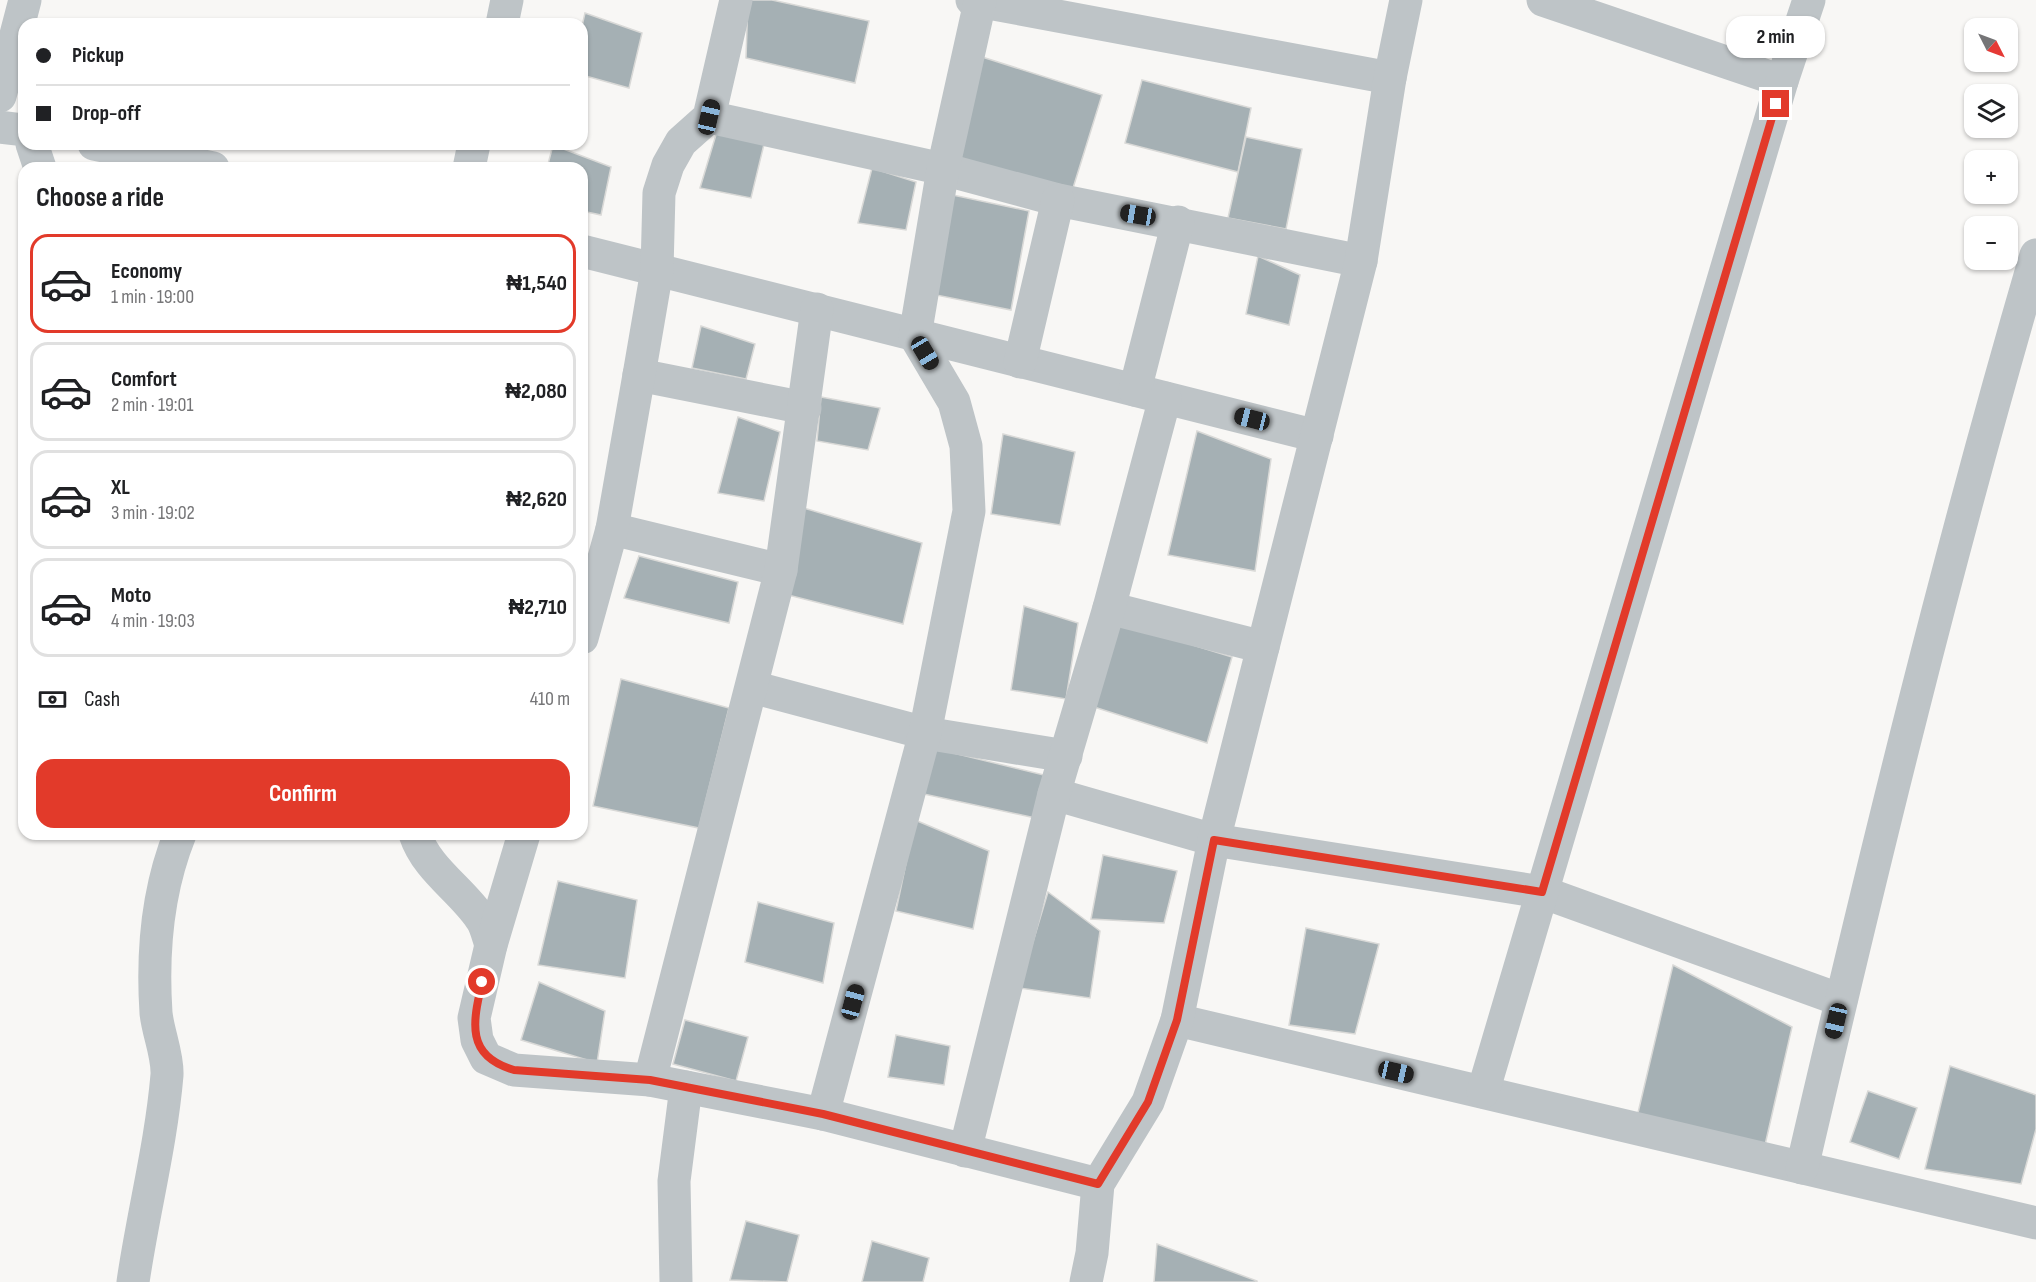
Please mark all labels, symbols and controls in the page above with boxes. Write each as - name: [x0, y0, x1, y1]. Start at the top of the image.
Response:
- callout: 2 min: [1726, 17, 1826, 59]
- north arrow: [1964, 18, 2018, 72]
- map controls: [1964, 18, 2018, 270]
- text: 2 min: [1756, 25, 1795, 49]
- text: Pickup: [72, 42, 124, 69]
- button: layers: [1964, 84, 2018, 138]
- route end: [1762, 90, 1789, 117]
- car: [696, 97, 722, 137]
- text: Drop-off: [72, 100, 141, 127]
- button: +: [1964, 150, 2018, 204]
- text: Choose a ride: [36, 182, 164, 214]
- car: [1119, 203, 1157, 227]
- button: −: [1964, 216, 2018, 270]
- icon: car: [39, 257, 93, 311]
- text: Economy: [111, 258, 182, 285]
- text: ₦1,540: [506, 270, 567, 297]
- text: 1 min · 19:00: [111, 285, 194, 309]
- car: [908, 333, 942, 373]
- icon: car: [39, 365, 93, 419]
- text: Comfort: [111, 366, 177, 393]
- text: ₦2,080: [505, 378, 567, 405]
- text: 2 min · 19:01: [111, 393, 193, 417]
- car: [1232, 406, 1272, 432]
- icon: car: [39, 473, 93, 527]
- text: XL: [111, 474, 130, 501]
- text: ₦2,620: [506, 486, 567, 513]
- text: 3 min · 19:02: [111, 501, 195, 525]
- icon: car: [39, 581, 93, 635]
- text: Moto: [111, 582, 151, 609]
- text: ₦2,710: [508, 594, 567, 621]
- text: 4 min · 19:03: [111, 609, 195, 633]
- icon: cash: [36, 683, 69, 716]
- text: Cash: [84, 686, 120, 713]
- text: 410 m: [530, 687, 570, 711]
- button: Confirm: [36, 759, 570, 828]
- route start: [468, 968, 495, 995]
- car: [840, 982, 866, 1022]
- car: [1823, 1001, 1849, 1041]
- car: [1376, 1059, 1416, 1085]

